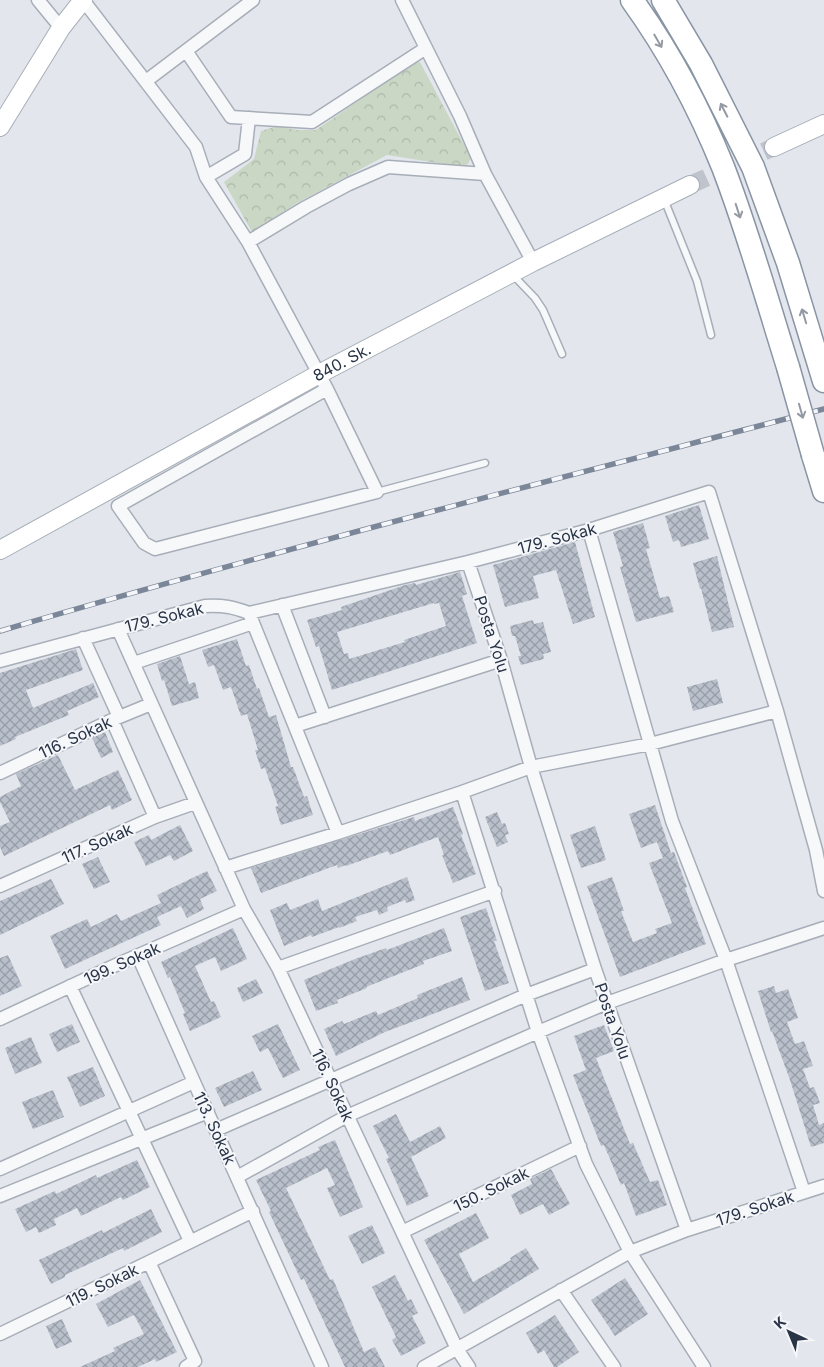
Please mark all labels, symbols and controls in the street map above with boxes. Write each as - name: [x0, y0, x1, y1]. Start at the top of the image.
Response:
- one-way arrow: [654, 34, 664, 48]
- one-way arrow: [719, 103, 728, 118]
- one-way arrow: [734, 203, 744, 219]
- one-way arrow: [799, 308, 809, 324]
- street label: 840. Sk.: [309, 339, 374, 386]
- one-way arrow: [796, 402, 806, 418]
- street label: 179. Sokak: [516, 518, 599, 558]
- street label: Posta Yolu: [470, 593, 514, 675]
- street label: 179. Sokak: [123, 598, 206, 636]
- street label: 116. Sokak: [35, 711, 115, 763]
- street label: 117. Sokak: [58, 818, 136, 868]
- street label: 199. Sokak: [81, 937, 163, 989]
- street label: Posta Yolu: [591, 980, 635, 1062]
- street label: 116. Sokak: [307, 1045, 359, 1125]
- street label: 113. Sokak: [189, 1088, 241, 1168]
- street label: 150. Sokak: [450, 1162, 532, 1216]
- street label: 179. Sokak: [714, 1186, 797, 1230]
- street label: 119. Sokak: [63, 1259, 142, 1311]
- north arrow: [764, 1307, 814, 1357]
- text: K: [770, 1313, 789, 1332]

